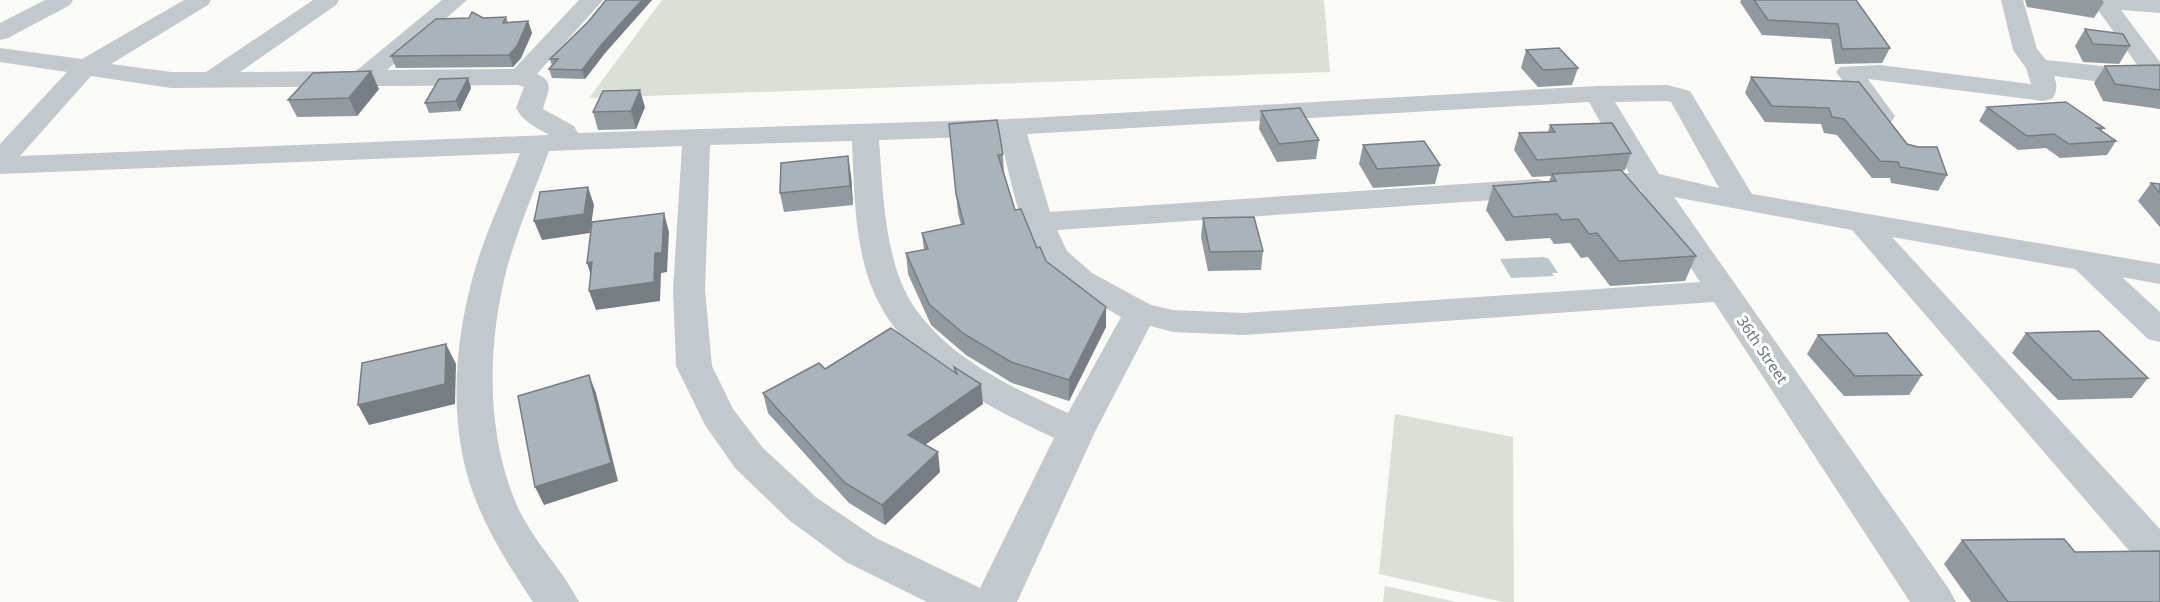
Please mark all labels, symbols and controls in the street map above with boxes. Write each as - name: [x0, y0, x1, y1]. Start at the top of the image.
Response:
- street label: 36th Street: [1733, 312, 1793, 388]

